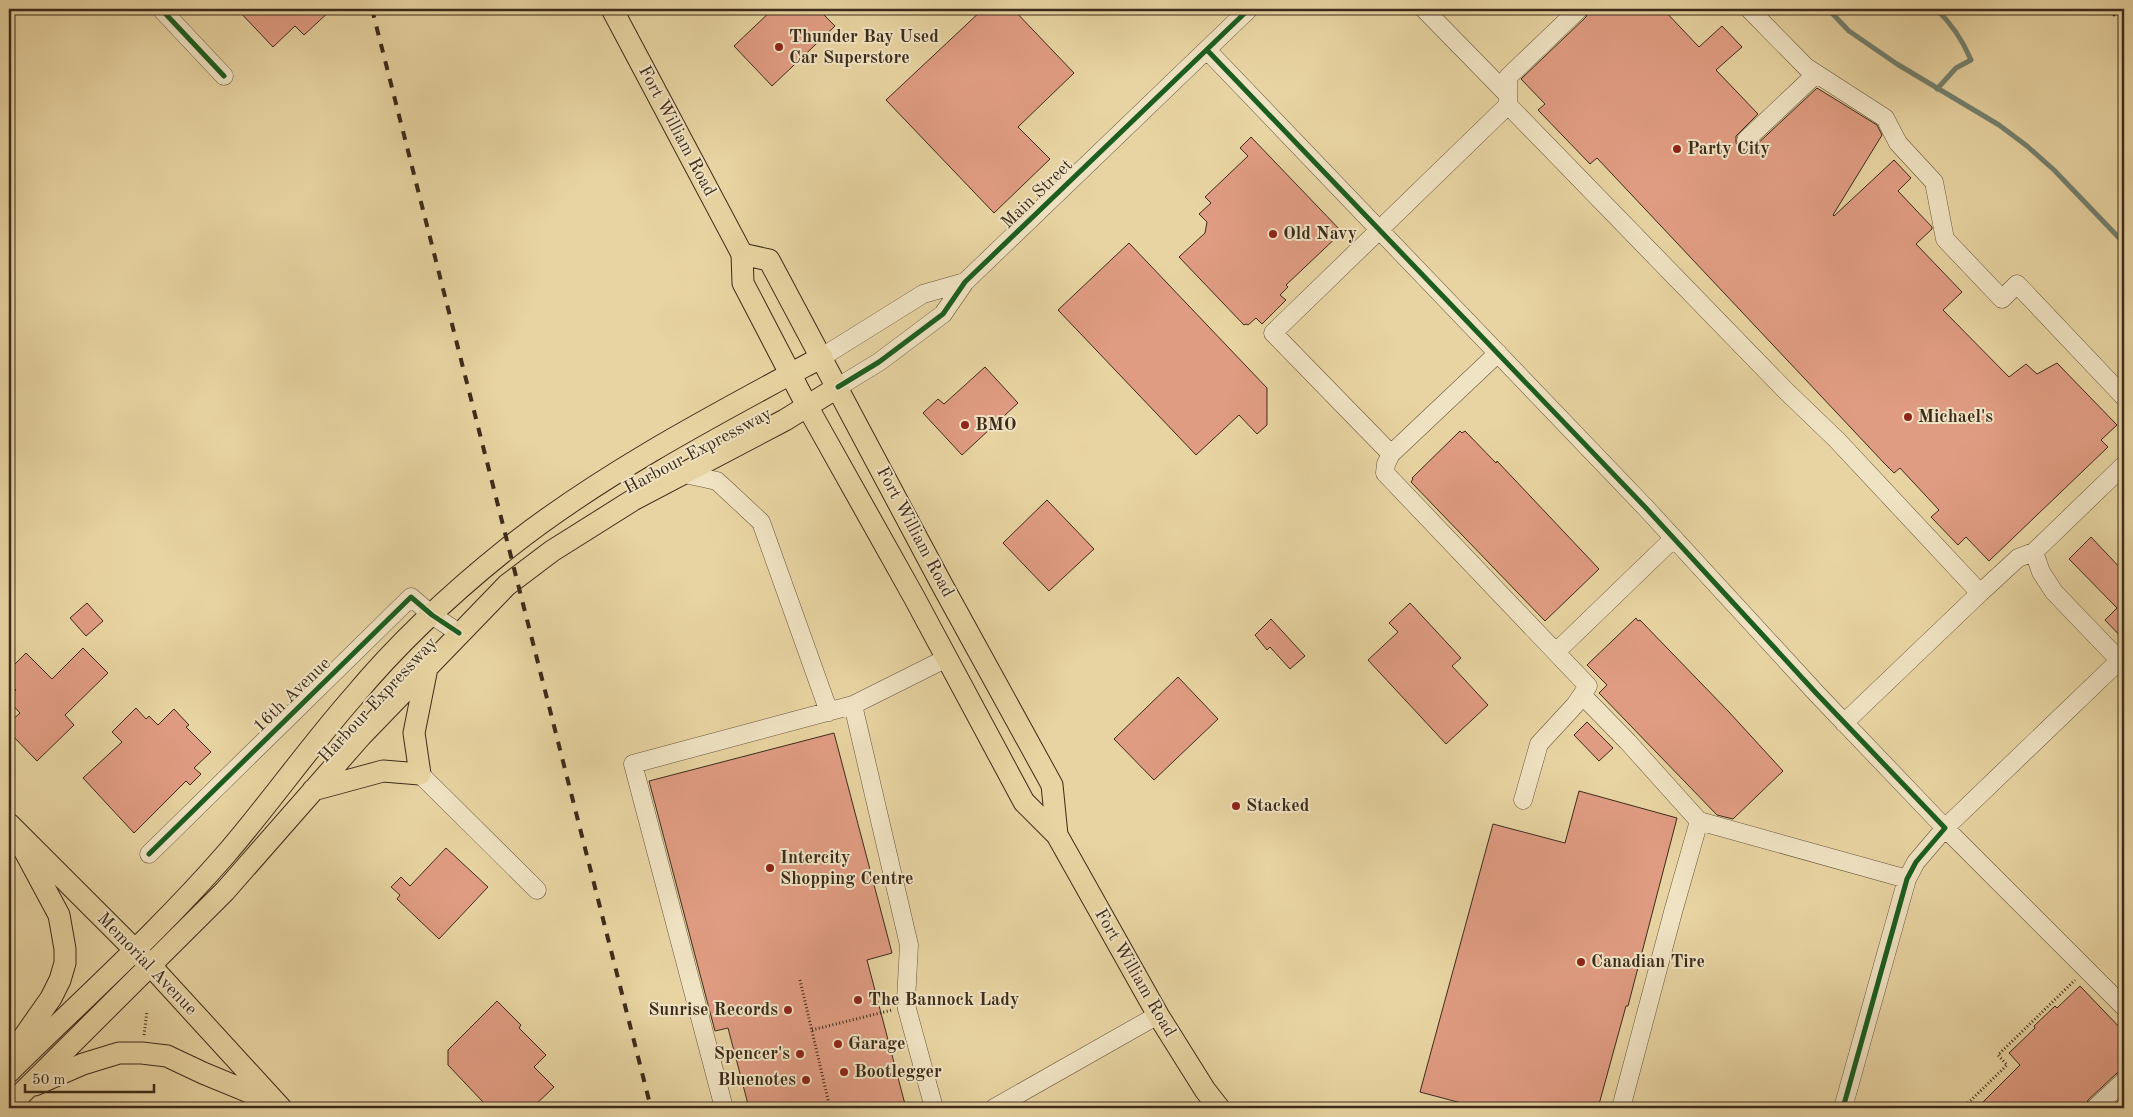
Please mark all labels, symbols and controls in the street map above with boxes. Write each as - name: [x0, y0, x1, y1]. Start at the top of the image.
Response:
- place label: Thunder Bay Used Car Superstore: [789, 28, 939, 67]
- marker: Thunder Bay Used Car Superstore: [773, 41, 785, 53]
- street label: Fort William Road: [635, 63, 719, 199]
- place label: Party City: [1687, 140, 1770, 158]
- marker: Party City: [1671, 143, 1683, 155]
- street label: Main Street: [998, 156, 1076, 232]
- place label: Old Navy: [1283, 225, 1357, 243]
- marker: Old Navy: [1267, 228, 1279, 240]
- street label: Harbour Expressway: [621, 404, 775, 498]
- place label: Michael's: [1918, 408, 1993, 426]
- marker: Michael's: [1902, 411, 1914, 423]
- place label: BMO: [975, 416, 1017, 434]
- marker: BMO: [959, 419, 971, 431]
- street label: Fort William Road: [873, 464, 957, 600]
- street label: Harbour Expressway: [315, 633, 441, 766]
- street label: 16th Avenue: [250, 654, 334, 736]
- place label: Stacked: [1246, 797, 1310, 815]
- marker: Stacked: [1230, 800, 1242, 812]
- place label: Intercity Shopping Centre: [780, 849, 914, 888]
- marker: Intercity Shopping Centre: [764, 862, 776, 874]
- street label: Fort William Road: [1091, 906, 1179, 1040]
- street label: Memorial Avenue: [94, 909, 200, 1019]
- place label: Canadian Tire: [1591, 953, 1705, 971]
- marker: Canadian Tire: [1575, 956, 1587, 968]
- place label: The Bannock Lady: [868, 991, 1019, 1009]
- marker: The Bannock Lady: [852, 994, 864, 1006]
- place label: Sunrise Records: [648, 1001, 778, 1019]
- marker: Sunrise Records: [782, 1004, 794, 1016]
- place label: Garage: [848, 1035, 906, 1053]
- marker: Garage: [832, 1038, 844, 1050]
- place label: Spencer's: [714, 1045, 790, 1063]
- marker: Spencer's: [794, 1048, 806, 1060]
- scale bar: [25, 1062, 154, 1094]
- place label: Bootlegger: [854, 1063, 942, 1081]
- marker: Bootlegger: [838, 1066, 850, 1078]
- place label: Bluenotes: [717, 1071, 796, 1089]
- text: 50 m: [32, 1073, 66, 1088]
- marker: Bluenotes: [800, 1074, 812, 1086]

